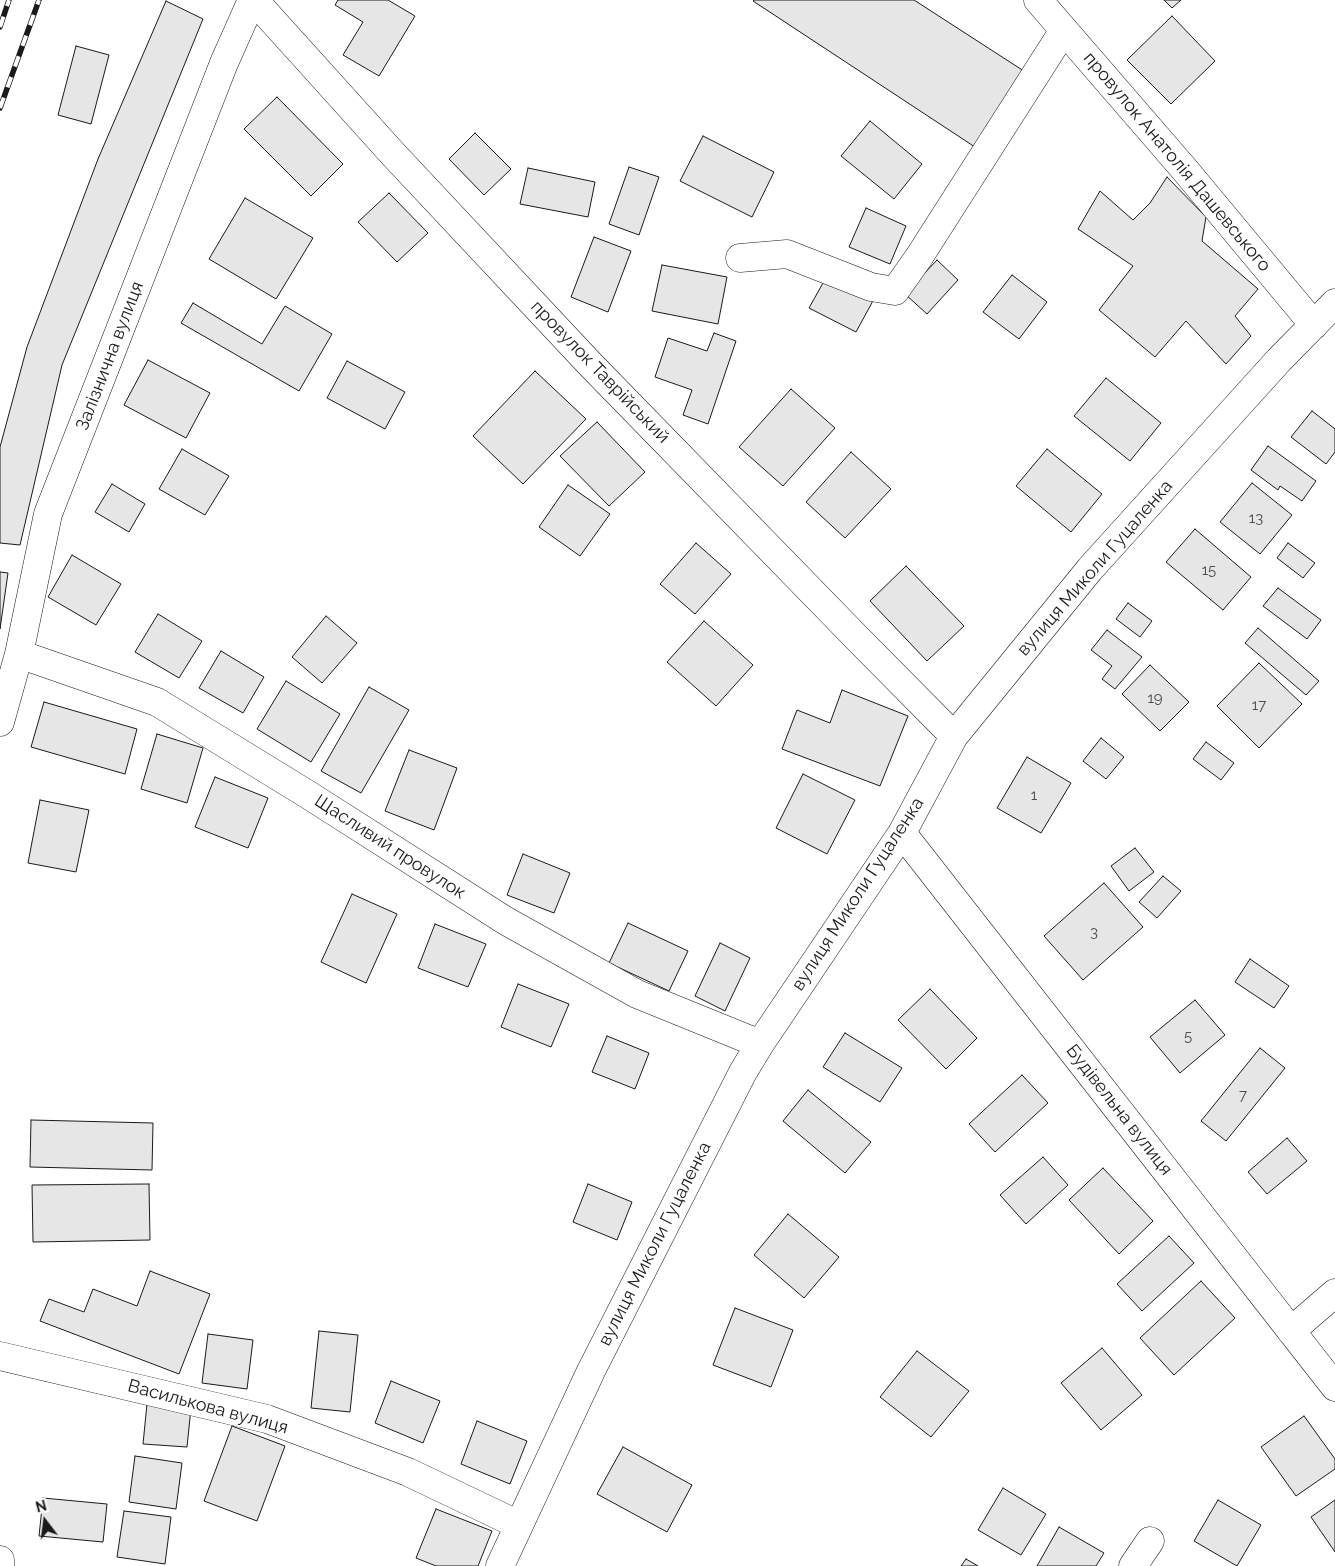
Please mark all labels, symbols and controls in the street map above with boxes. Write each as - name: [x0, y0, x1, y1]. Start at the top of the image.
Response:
- street label: провулок Анатолія Дашевського: [1079, 48, 1275, 276]
- street label: Залізнична вулиця: [72, 279, 148, 433]
- street label: провулок Таврійський: [526, 296, 674, 448]
- street label: вулиця Миколи Гуцаленка: [1013, 476, 1177, 660]
- house number: 13: [1249, 509, 1263, 527]
- house number: 15: [1202, 561, 1216, 579]
- house number: 19: [1147, 689, 1163, 707]
- house number: 17: [1252, 696, 1266, 714]
- house number: 1: [1031, 786, 1037, 804]
- street label: Щасливий провулок: [310, 790, 470, 904]
- street label: вулиця Миколи Гуцаленка: [787, 793, 929, 995]
- house number: 3: [1090, 923, 1098, 941]
- house number: 5: [1184, 1027, 1192, 1045]
- street label: Будівельна вулиця: [1061, 1040, 1177, 1180]
- house number: 7: [1239, 1086, 1247, 1104]
- street label: вулиця Миколи Гуцаленка: [594, 1138, 716, 1350]
- street label: Василькова вулиця: [125, 1375, 291, 1439]
- north arrow: [20, 1496, 70, 1546]
- text: N: [34, 1497, 48, 1516]

